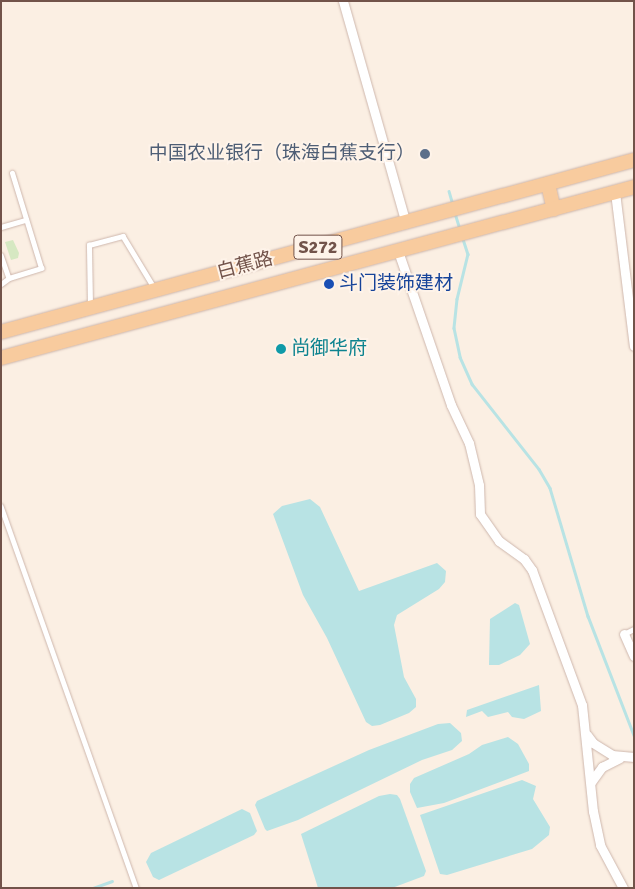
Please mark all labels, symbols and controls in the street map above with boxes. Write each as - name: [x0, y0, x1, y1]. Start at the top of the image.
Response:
- place label: 中国农业银行（珠海白蕉支行）: [149, 143, 415, 165]
- marker: 中国农业银行（珠海白蕉支行）: [419, 148, 431, 160]
- road number: S272: [293, 232, 343, 262]
- street label: 白蕉路: [215, 248, 275, 284]
- place label: 斗门装饰建材: [339, 273, 453, 295]
- marker: 斗门装饰建材: [323, 278, 335, 290]
- place label: 尚御华府: [291, 338, 367, 360]
- marker: 尚御华府: [275, 343, 287, 355]

